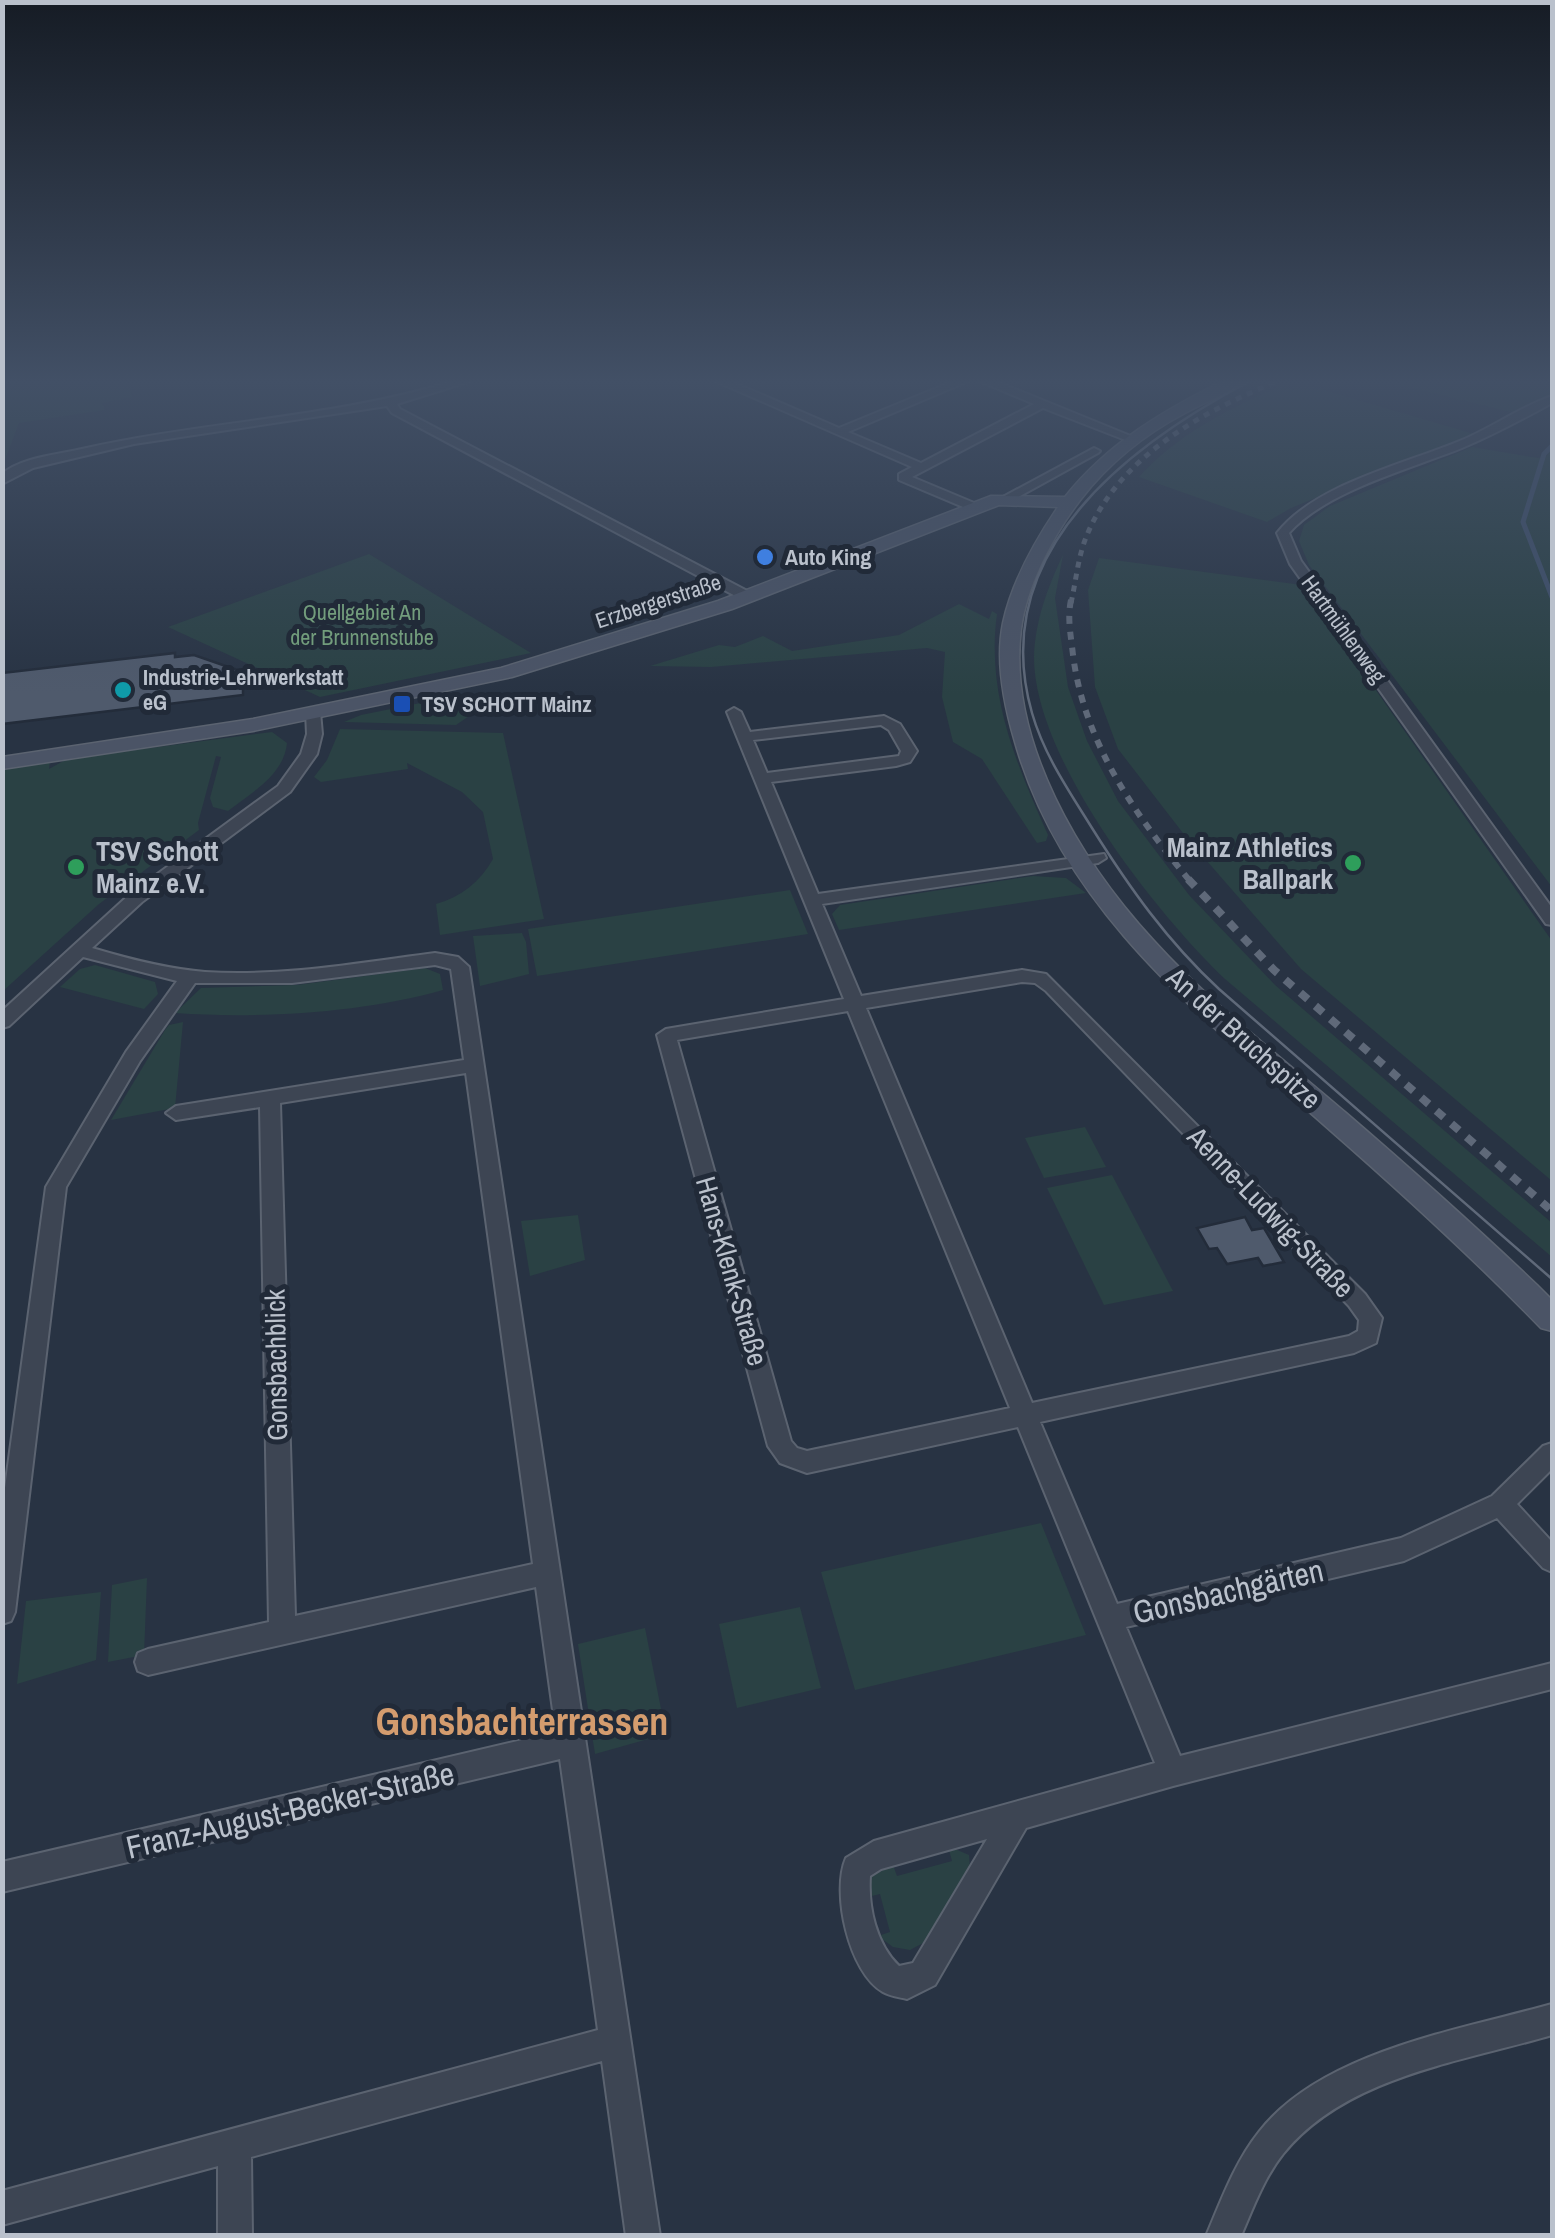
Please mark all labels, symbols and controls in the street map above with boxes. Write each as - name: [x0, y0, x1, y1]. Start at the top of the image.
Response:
- place label: Auto King: [785, 542, 871, 572]
- marker: Auto King: [754, 546, 776, 568]
- street label: Erzbergerstraße: [591, 567, 725, 635]
- street label: Hartmühlenweg: [1295, 569, 1393, 689]
- park label: Quellgebiet An der Brunnenstube: [290, 597, 434, 652]
- place label: Industrie-Lehrwerkstatt eG: [143, 662, 344, 717]
- marker: Industrie-Lehrwerkstatt eG: [112, 679, 134, 701]
- place label: TSV SCHOTT Mainz: [422, 689, 591, 719]
- marker: TSV SCHOTT Mainz: [391, 693, 413, 715]
- place label: Mainz Athletics Ballpark: [1167, 828, 1333, 898]
- place label: TSV Schott Mainz e.V.: [96, 832, 219, 902]
- marker: Mainz Athletics Ballpark: [1342, 852, 1364, 874]
- marker: TSV Schott Mainz e.V.: [65, 856, 87, 878]
- street label: An der Bruchspitze: [1158, 958, 1329, 1117]
- street label: Aenne-Ludwig-Straße: [1179, 1117, 1363, 1306]
- street label: Hans-Klenk-Straße: [687, 1172, 777, 1370]
- street label: Gonsbachblick: [256, 1288, 296, 1441]
- street label: Gonsbachgärten: [1129, 1548, 1327, 1634]
- district label: Gonsbachterrassen: [376, 1696, 668, 1747]
- street label: Franz-August-Becker-Straße: [122, 1751, 458, 1869]

